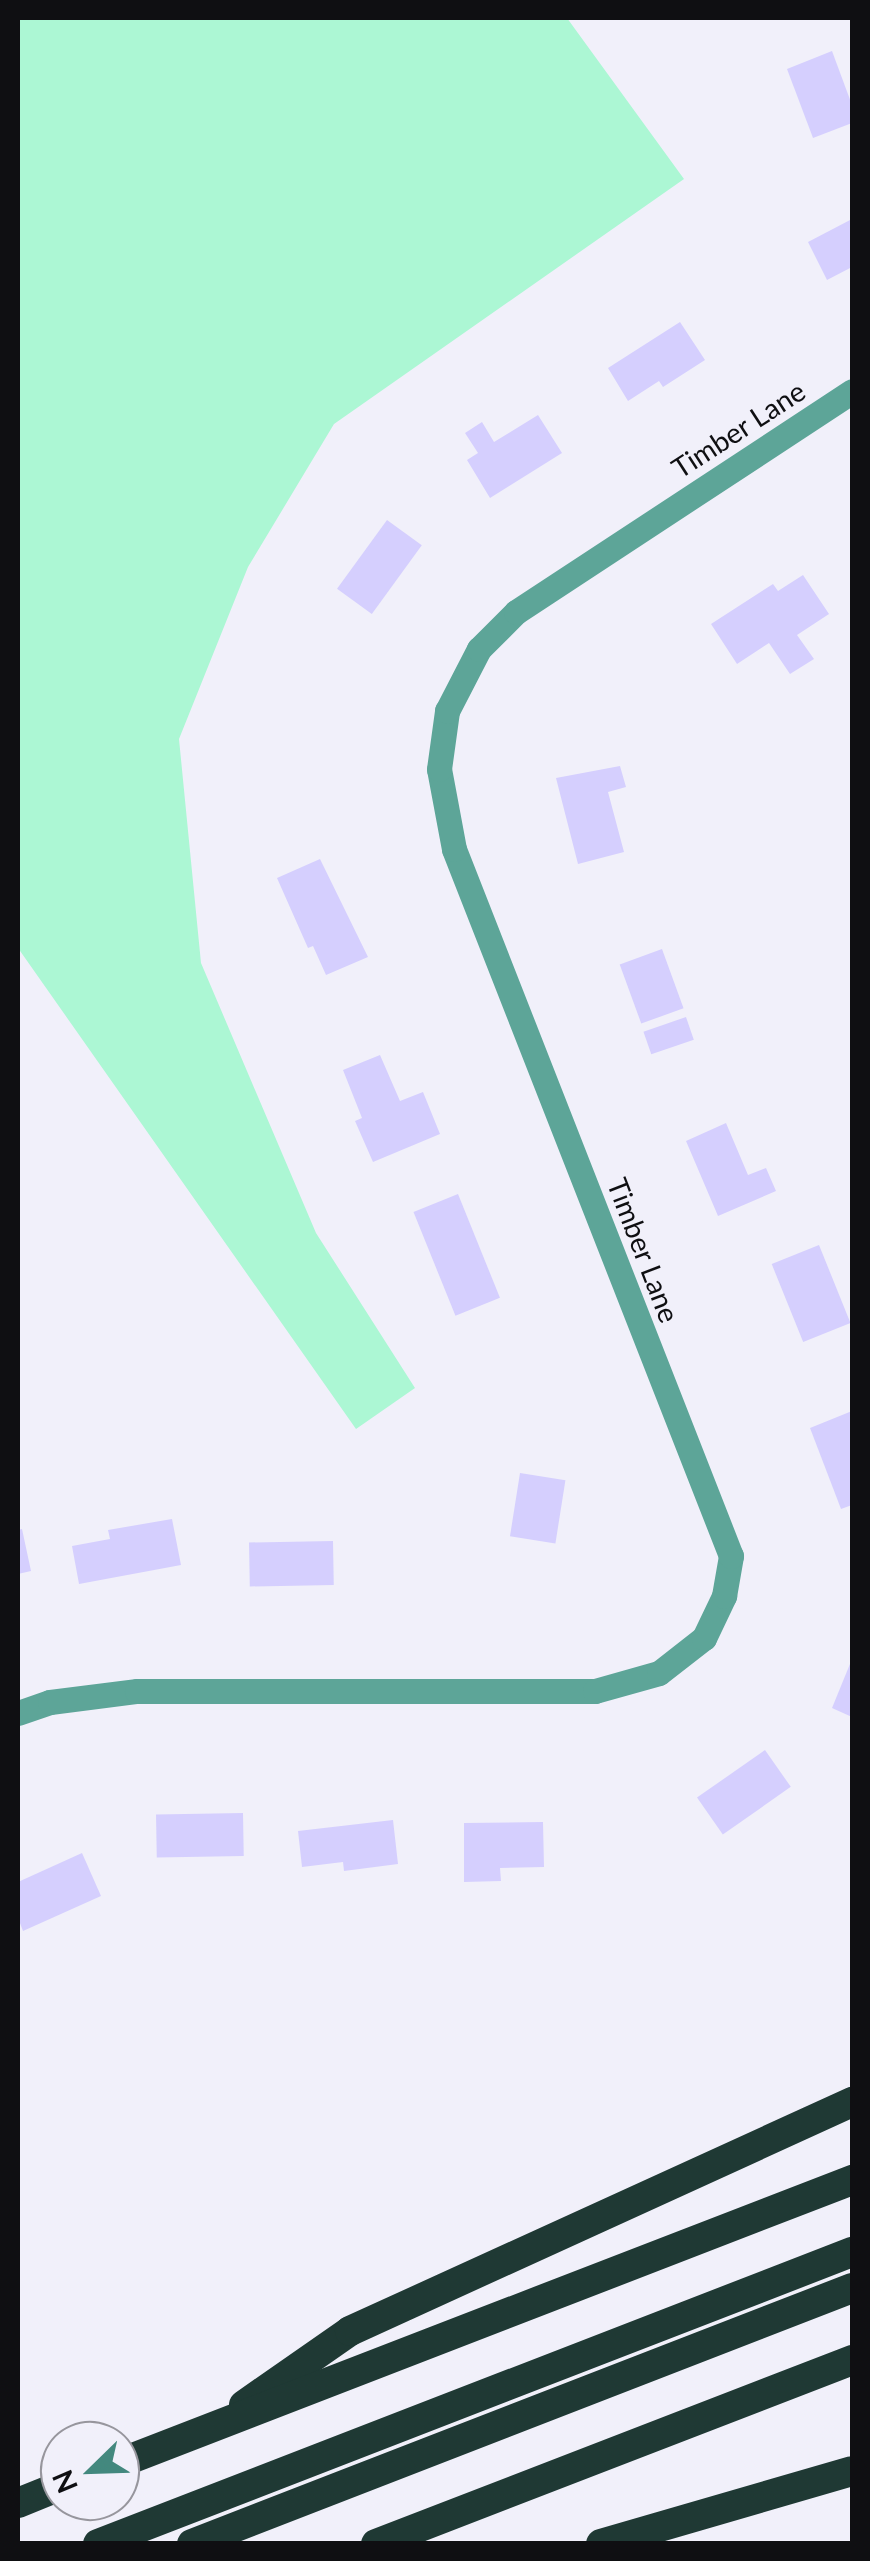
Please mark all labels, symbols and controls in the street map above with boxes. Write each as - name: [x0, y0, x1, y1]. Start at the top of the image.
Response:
- street label: Timber Lane: [665, 373, 811, 485]
- street label: Timber Lane: [601, 1173, 687, 1327]
- north arrow: [40, 2421, 140, 2521]
- text: N: [44, 2465, 84, 2499]

